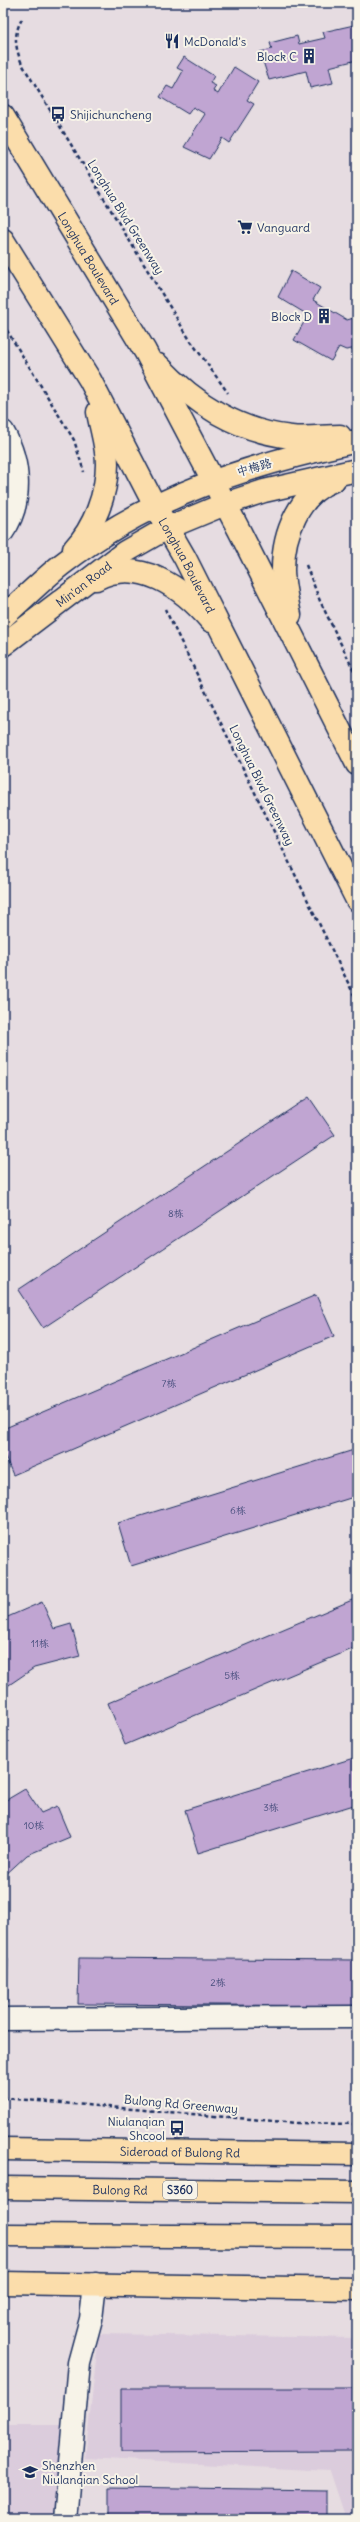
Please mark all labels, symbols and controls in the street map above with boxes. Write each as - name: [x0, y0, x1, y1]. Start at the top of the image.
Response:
- restaurant icon: McDonald's: [163, 32, 181, 50]
- place label: McDonald's: [184, 34, 246, 49]
- building icon: Block C: [300, 47, 318, 65]
- place label: Block C: [257, 49, 297, 64]
- bus stop icon: Shijichuncheng: [49, 105, 67, 123]
- place label: Shijichuncheng: [70, 107, 152, 122]
- street label: Longhua Blvd Greenway: [85, 157, 167, 277]
- street label: Longhua Boulevard: [55, 209, 123, 307]
- supermarket icon: Vanguard: [236, 218, 254, 236]
- place label: Vanguard: [257, 220, 310, 235]
- building icon: Block D: [315, 307, 333, 325]
- place label: Block D: [271, 309, 312, 324]
- street label: 中梅路: [235, 455, 273, 479]
- street label: Longhua Boulevard: [156, 515, 219, 615]
- street label: Min'an Road: [52, 558, 114, 610]
- street label: Longhua Blvd Greenway: [226, 722, 298, 848]
- house number: 8栋: [168, 1207, 184, 1220]
- house number: 7栋: [162, 1377, 176, 1390]
- house number: 6栋: [230, 1504, 246, 1517]
- house number: 11栋: [31, 1637, 49, 1650]
- house number: 5栋: [224, 1669, 240, 1682]
- house number: 3栋: [263, 1801, 279, 1814]
- house number: 10栋: [24, 1819, 44, 1832]
- house number: 2栋: [210, 1976, 226, 1989]
- street label: Bulong Rd Greenway: [123, 2092, 239, 2116]
- place label: Niulanqian Shcool: [107, 2114, 165, 2143]
- bus stop icon: Niulanqian Shcool: [168, 2119, 186, 2137]
- street label: Sideroad of Bulong Rd: [120, 2143, 240, 2160]
- road number: S360: [163, 2181, 197, 2199]
- street label: Bulong Rd: [92, 2182, 148, 2197]
- place label: Shenzhen Niulanqian School: [42, 2458, 138, 2487]
- school or university icon: Shenzhen Niulanqian School: [21, 2463, 39, 2481]

